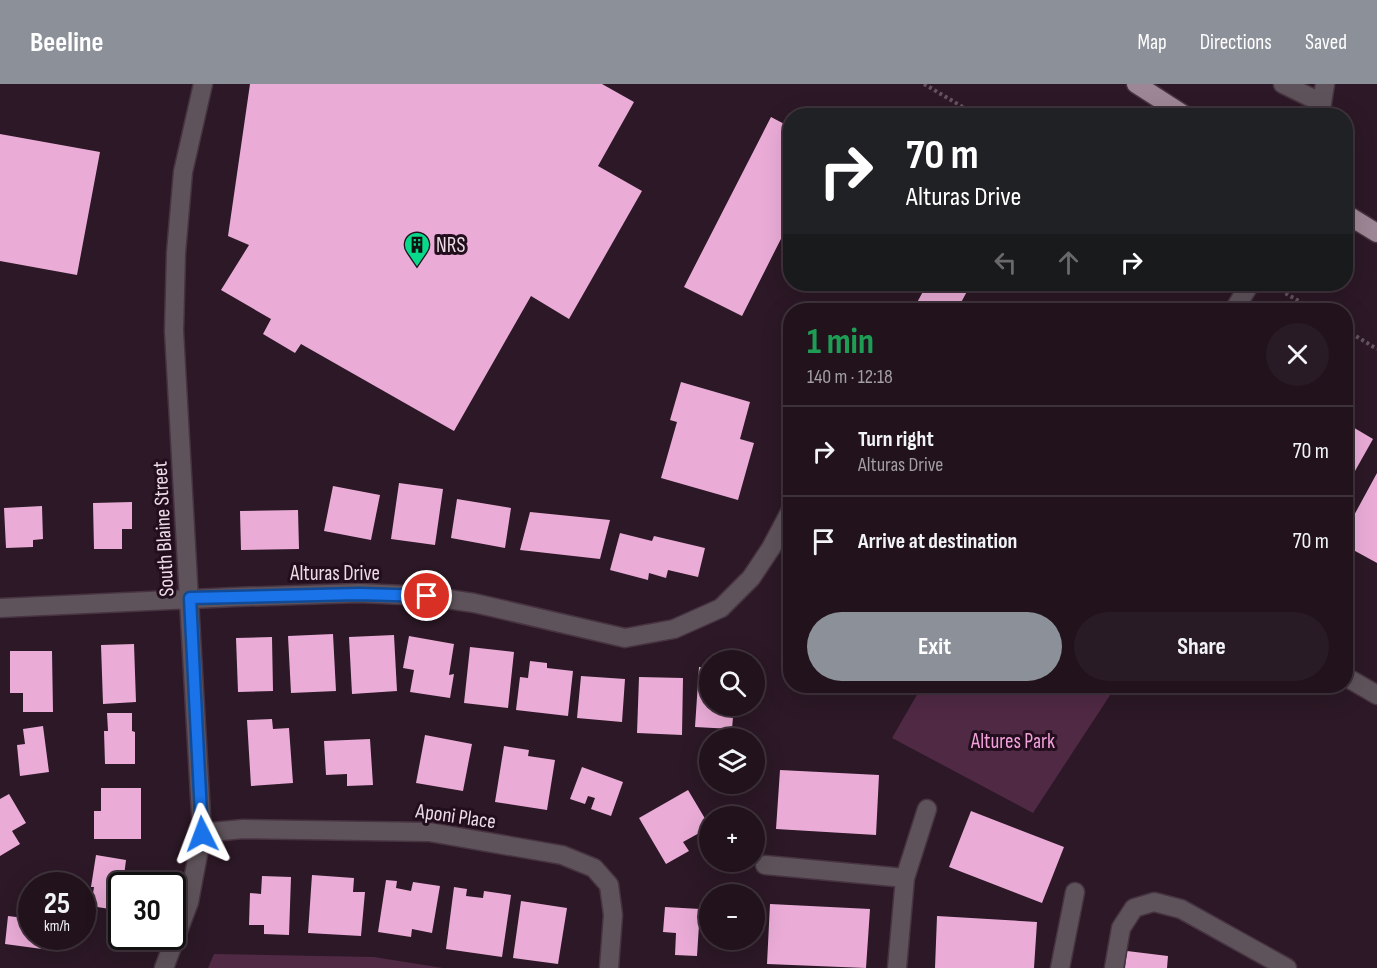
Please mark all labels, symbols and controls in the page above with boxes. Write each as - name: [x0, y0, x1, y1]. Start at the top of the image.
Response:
- text: Beeline: [30, 26, 103, 59]
- text: Map: [1137, 30, 1167, 55]
- text: Directions: [1200, 30, 1272, 55]
- text: Saved: [1305, 30, 1347, 55]
- text: 70 m: [906, 130, 979, 181]
- icon: right: [807, 132, 885, 210]
- text: Alturas Drive: [906, 181, 1021, 213]
- building icon: NRS: [402, 230, 432, 268]
- place label: NRS: [436, 233, 465, 258]
- icon: left: [989, 246, 1022, 279]
- icon: ahead: [1052, 246, 1085, 279]
- icon: right: [1115, 246, 1148, 279]
- text: 1 min: [807, 321, 874, 364]
- button: close: [1266, 323, 1329, 386]
- text: 140 m · 12:18: [807, 365, 893, 389]
- text: Turn right: [858, 426, 934, 453]
- icon: right: [807, 435, 840, 468]
- text: 70 m: [1293, 438, 1329, 465]
- text: Alturas Drive: [858, 453, 943, 477]
- street label: South Blaine Street: [147, 461, 180, 597]
- icon: arrive: [807, 525, 840, 558]
- text: Arrive at destination: [858, 528, 1017, 555]
- text: 70 m: [1293, 528, 1329, 555]
- street label: Alturas Drive: [289, 561, 380, 586]
- pin: [401, 570, 452, 621]
- icon: arrive: [410, 579, 443, 612]
- button: Exit: [807, 612, 1062, 681]
- button: Share: [1074, 612, 1329, 681]
- map controls: [699, 650, 765, 950]
- button: search: [699, 650, 765, 716]
- button: layers: [699, 728, 765, 794]
- park label: Altures Park: [970, 729, 1055, 754]
- street label: Aponi Place: [413, 798, 498, 834]
- position arrow: [170, 802, 234, 866]
- button: +: [699, 806, 765, 872]
- speed limit sign: 30: [108, 872, 186, 950]
- button: −: [699, 884, 765, 950]
- text: 25: [44, 886, 70, 922]
- text: km/h: [44, 917, 70, 936]

